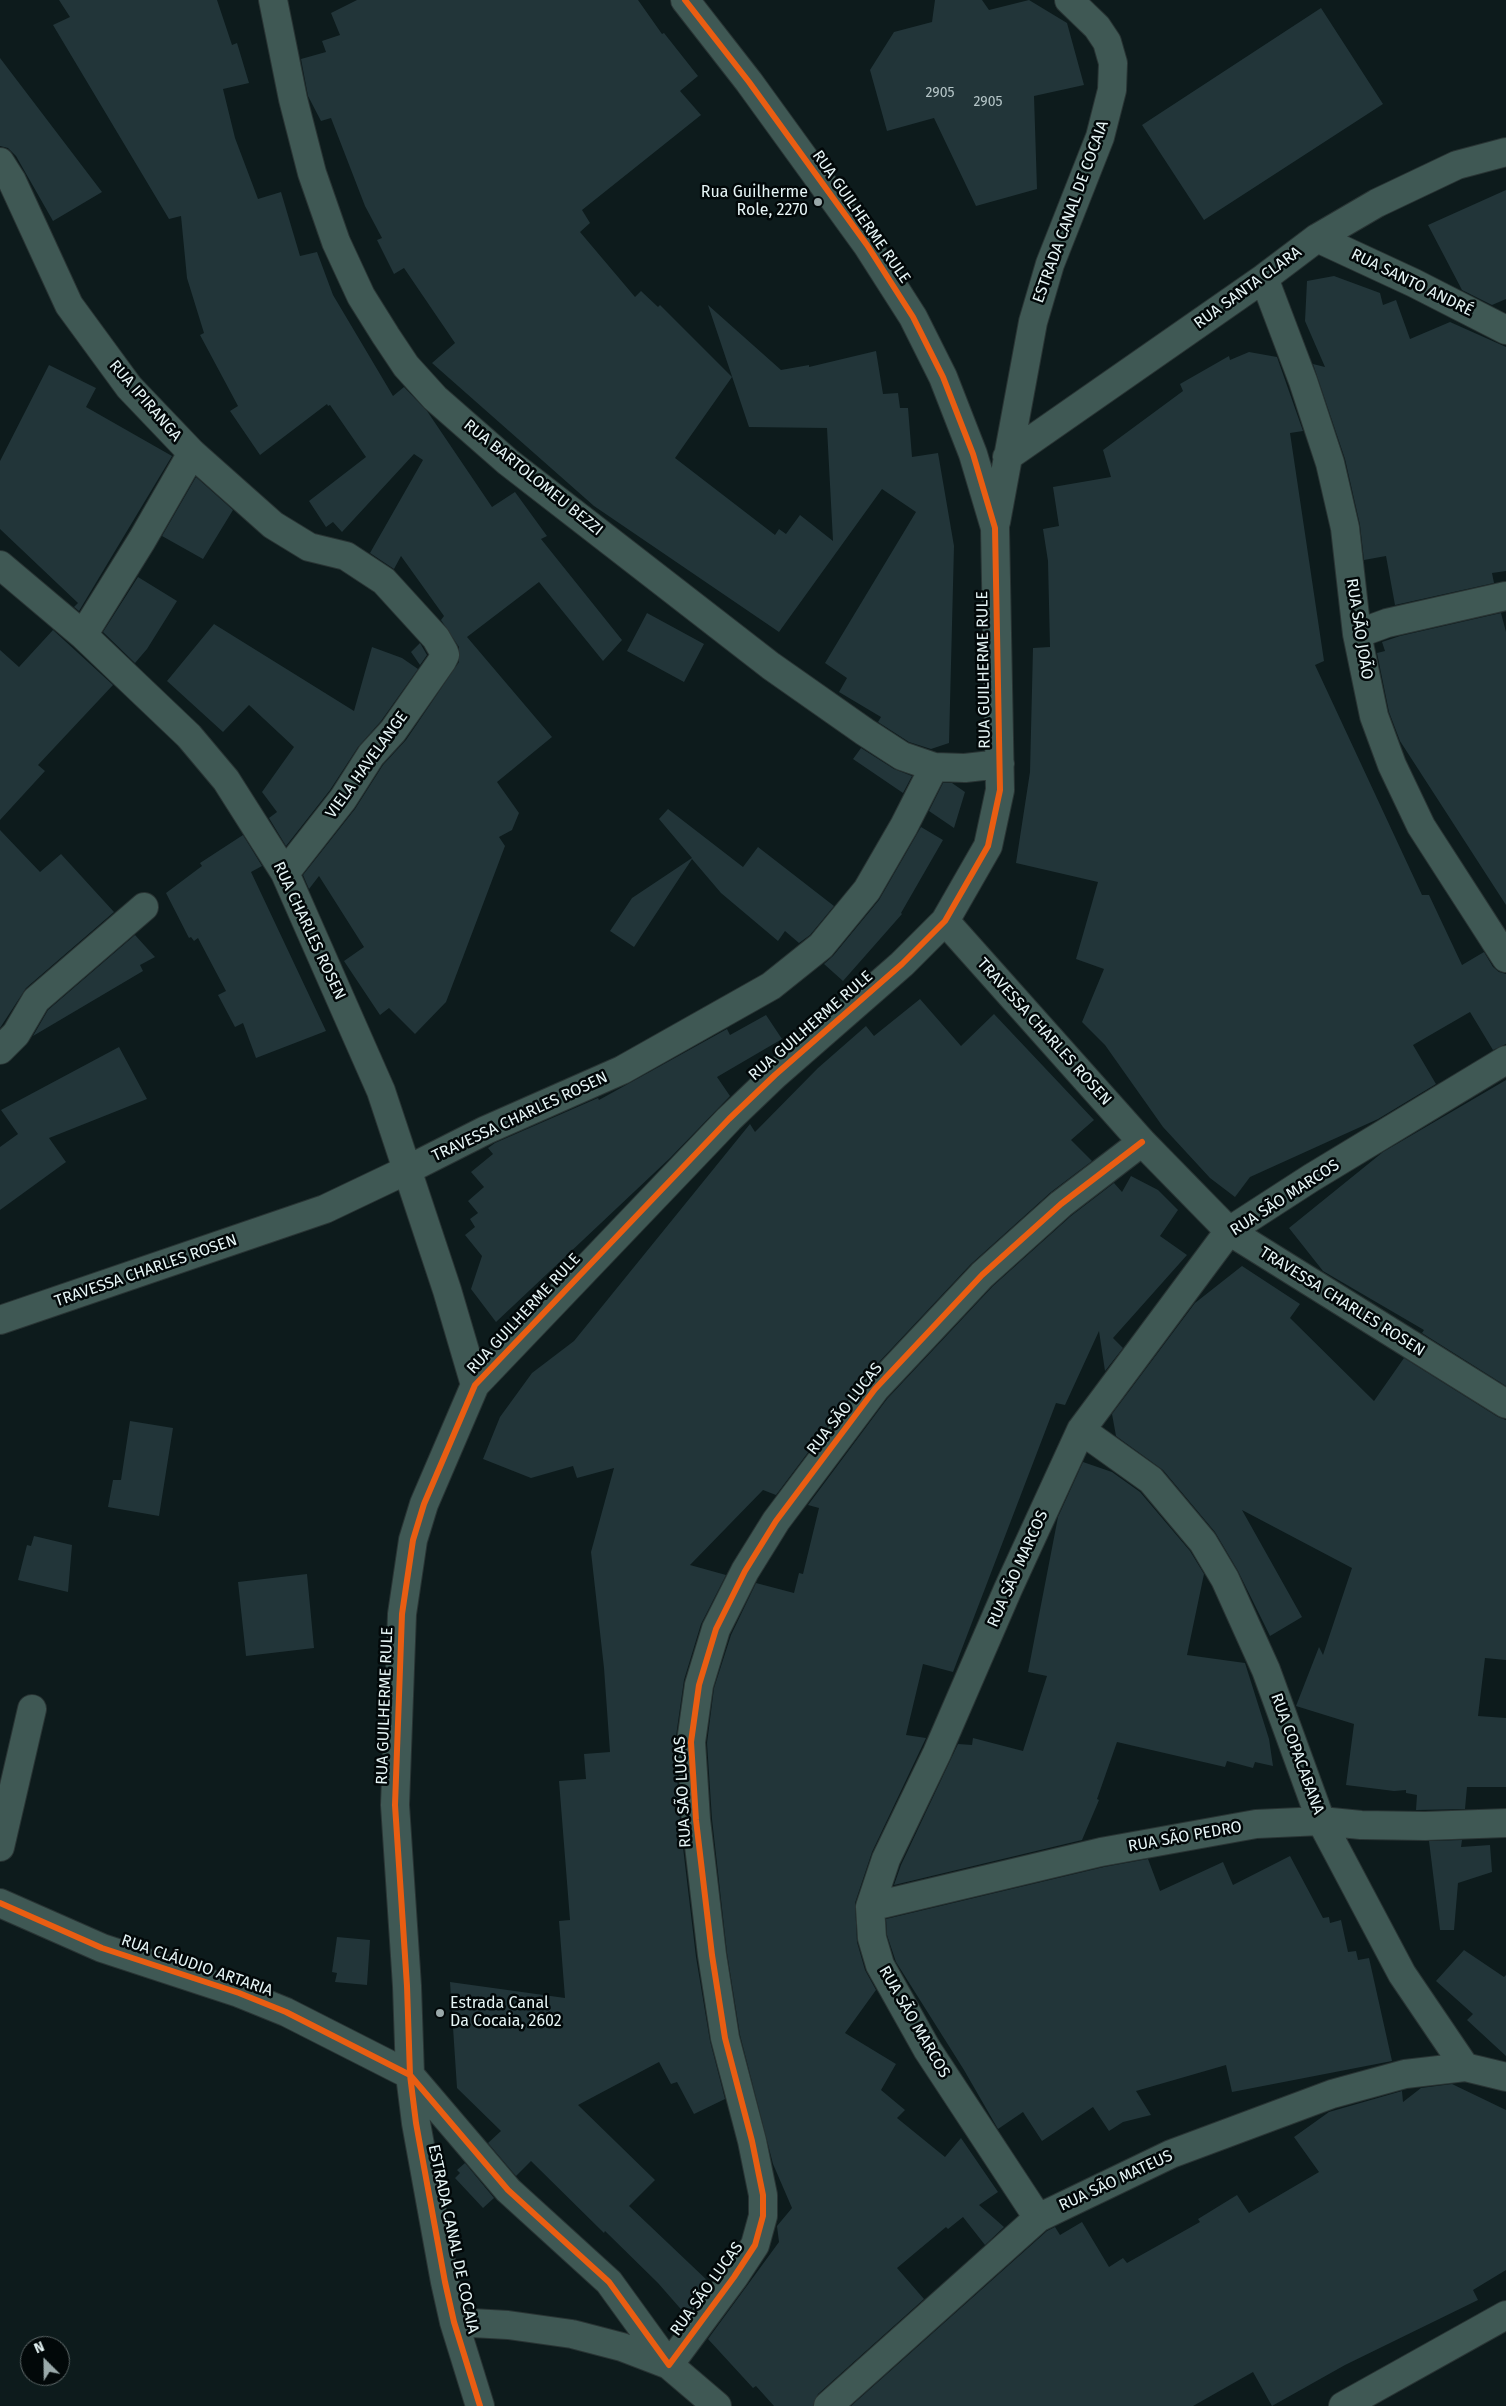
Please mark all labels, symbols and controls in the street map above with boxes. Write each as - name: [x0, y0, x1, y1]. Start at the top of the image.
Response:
- house number: 2905: [926, 85, 954, 101]
- house number: 2905: [974, 94, 1002, 110]
- street label: ESTRADA CANAL DE COCAIA: [1029, 118, 1113, 306]
- street label: RUA GUILHERME RULE: [808, 147, 914, 287]
- place label: Rua Guilherme Role, 2270: [701, 183, 808, 221]
- marker: Rua Guilherme Role, 2270: [812, 196, 824, 208]
- street label: RUA SANTA CLARA: [1191, 243, 1305, 333]
- street label: RUA SANTO ANDRÉ: [1348, 245, 1476, 321]
- street label: RUA IPIRANGA: [105, 357, 185, 445]
- street label: RUA BARTOLOMEU BEZZI: [459, 416, 607, 540]
- street label: RUA SÃO JOÃO: [1342, 577, 1376, 681]
- street label: RUA GUILHERME RULE: [973, 591, 995, 749]
- street label: VIELA HAVELANGE: [322, 708, 412, 822]
- street label: RUA CHARLES ROSEN: [269, 859, 349, 1003]
- street label: TRAVESSA CHARLES ROSEN: [973, 954, 1115, 1110]
- street label: RUA GUILHERME RULE: [745, 967, 877, 1085]
- street label: TRAVESSA CHARLES ROSEN: [429, 1068, 611, 1166]
- street label: RUA SÃO MARCOS: [1227, 1156, 1343, 1240]
- street label: TRAVESSA CHARLES ROSEN: [52, 1231, 240, 1311]
- street label: TRAVESSA CHARLES ROSEN: [1256, 1243, 1428, 1361]
- street label: RUA GUILHERME RULE: [463, 1250, 585, 1378]
- street label: RUA SÃO LUCAS: [803, 1359, 887, 1459]
- street label: RUA SÃO MARCOS: [984, 1508, 1052, 1630]
- street label: RUA GUILHERME RULE: [373, 1627, 397, 1785]
- street label: RUA COPACABANA: [1266, 1691, 1328, 1817]
- street label: RUA SÃO LUCAS: [670, 1736, 696, 1848]
- street label: RUA SÃO PEDRO: [1127, 1818, 1243, 1856]
- street label: RUA CLÁUDIO ARTARIA: [119, 1931, 275, 2001]
- street label: RUA SÃO MARCOS: [874, 1963, 954, 2081]
- place label: Estrada Canal Da Cocaia, 2602: [450, 1994, 562, 2032]
- marker: Estrada Canal Da Cocaia, 2602: [434, 2007, 446, 2019]
- street label: ESTRADA CANAL DE COCAIA: [424, 2143, 482, 2335]
- street label: RUA SÃO MATEUS: [1056, 2146, 1176, 2216]
- street label: RUA SÃO LUCAS: [667, 2238, 747, 2340]
- north arrow: [20, 2336, 70, 2386]
- text: N: [32, 2338, 47, 2357]

